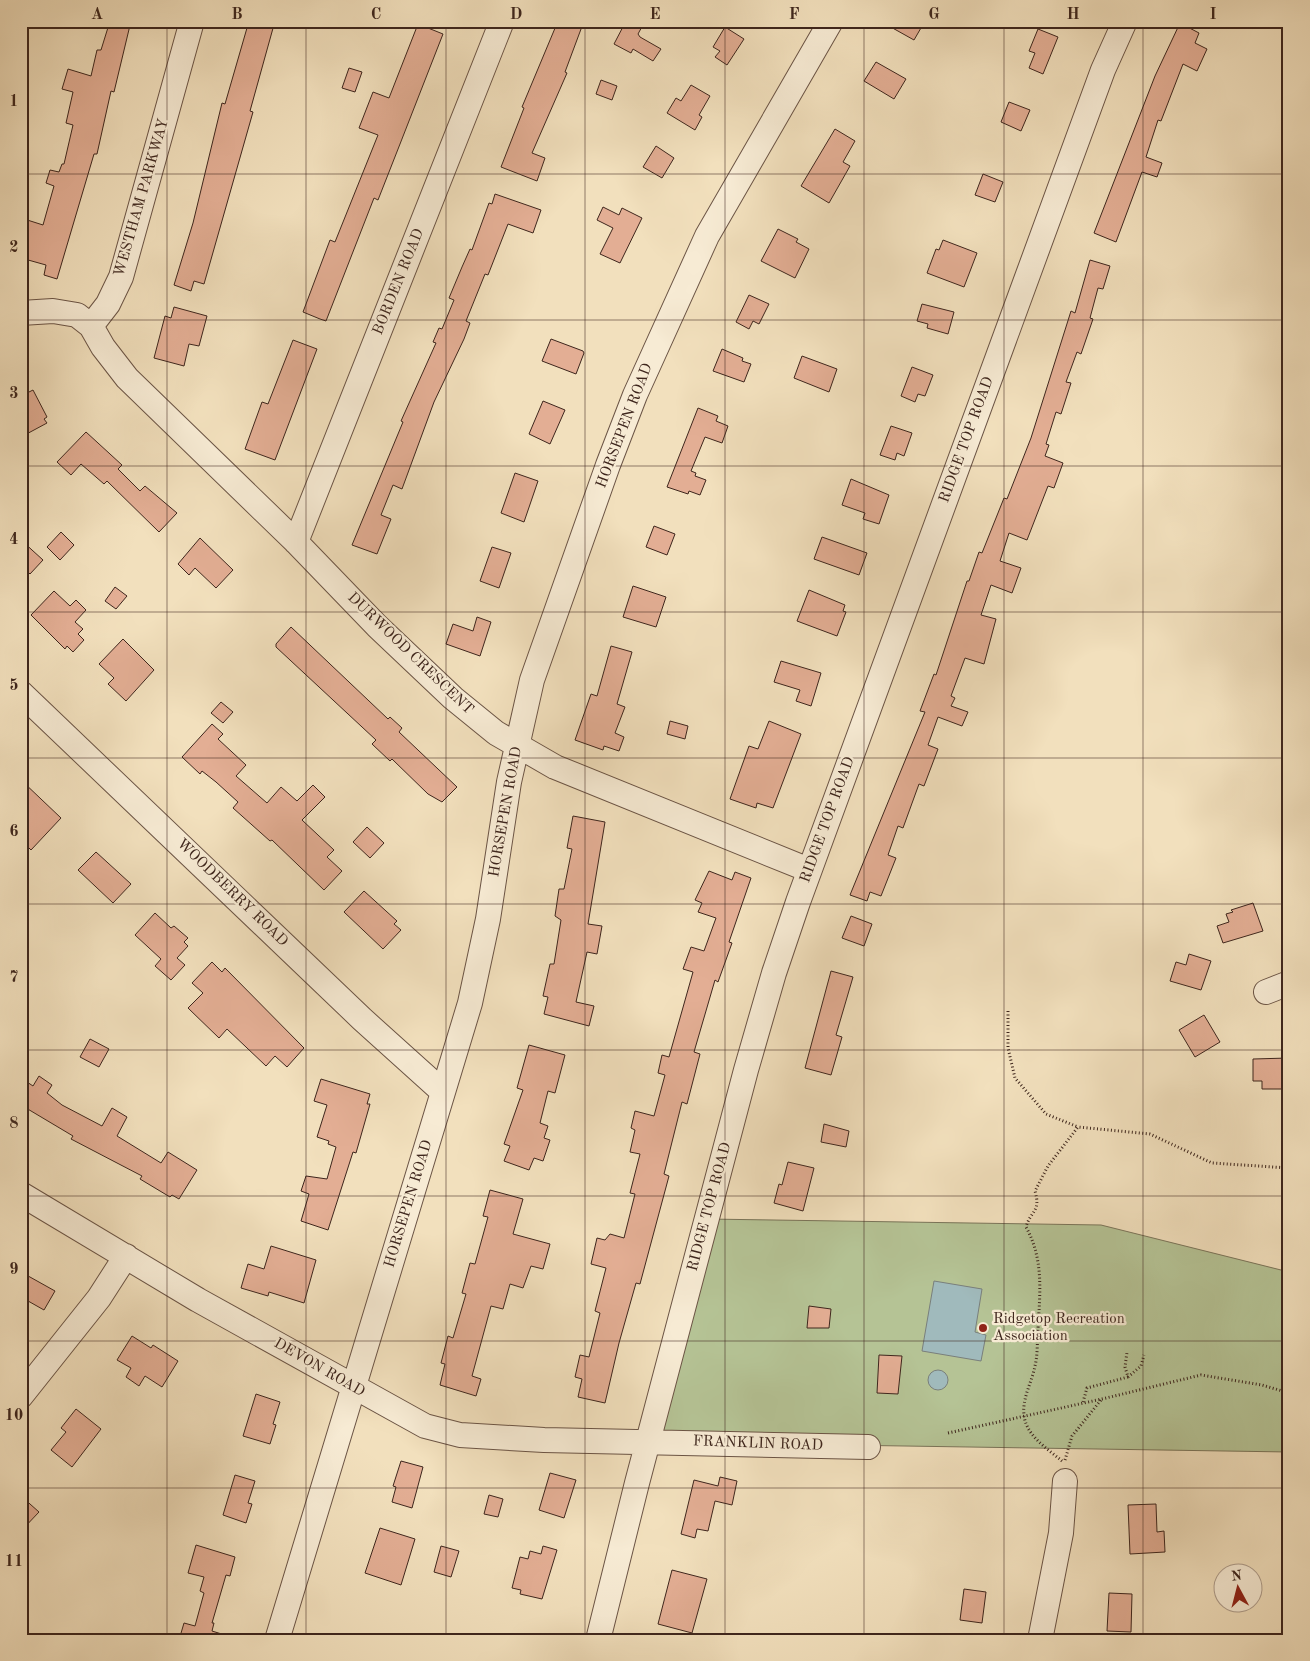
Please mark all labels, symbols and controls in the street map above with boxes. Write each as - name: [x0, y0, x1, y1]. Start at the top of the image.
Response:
- text: A: [91, 7, 103, 23]
- text: B: [231, 7, 243, 23]
- text: C: [371, 7, 381, 23]
- text: D: [510, 7, 522, 23]
- text: E: [649, 7, 661, 23]
- text: F: [789, 7, 800, 23]
- text: G: [928, 7, 940, 23]
- text: H: [1066, 7, 1080, 23]
- text: I: [1209, 7, 1217, 23]
- text: 1: [9, 94, 19, 110]
- street label: WESTHAM PARKWAY: [112, 117, 172, 279]
- street label: BORDEN ROAD: [371, 227, 427, 337]
- text: 2: [9, 240, 19, 256]
- street label: HORSEPEN ROAD: [594, 361, 656, 491]
- street label: RIDGE TOP ROAD: [937, 375, 997, 505]
- text: 3: [9, 386, 19, 402]
- text: 4: [9, 532, 19, 548]
- street label: DURWOOD CRESCENT: [344, 590, 476, 718]
- text: 5: [9, 678, 19, 694]
- street label: HORSEPEN ROAD: [487, 745, 525, 879]
- street label: RIDGE TOP ROAD: [798, 755, 858, 885]
- text: 6: [9, 824, 19, 840]
- street label: WOODBERRY ROAD: [174, 836, 290, 950]
- text: 7: [9, 970, 19, 986]
- text: 8: [9, 1116, 19, 1132]
- street label: HORSEPEN ROAD: [382, 1138, 436, 1270]
- street label: RIDGE TOP ROAD: [686, 1141, 734, 1273]
- text: 9: [9, 1262, 19, 1278]
- place label: Ridgetop Recreation Association: [993, 1312, 1125, 1344]
- marker: Ridgetop Recreation Association: [977, 1322, 989, 1334]
- street label: DEVON ROAD: [271, 1336, 367, 1400]
- text: 10: [5, 1408, 23, 1424]
- street label: FRANKLIN ROAD: [693, 1434, 823, 1454]
- text: 11: [5, 1554, 23, 1570]
- north arrow: [1212, 1564, 1262, 1614]
- text: N: [1230, 1568, 1243, 1584]

